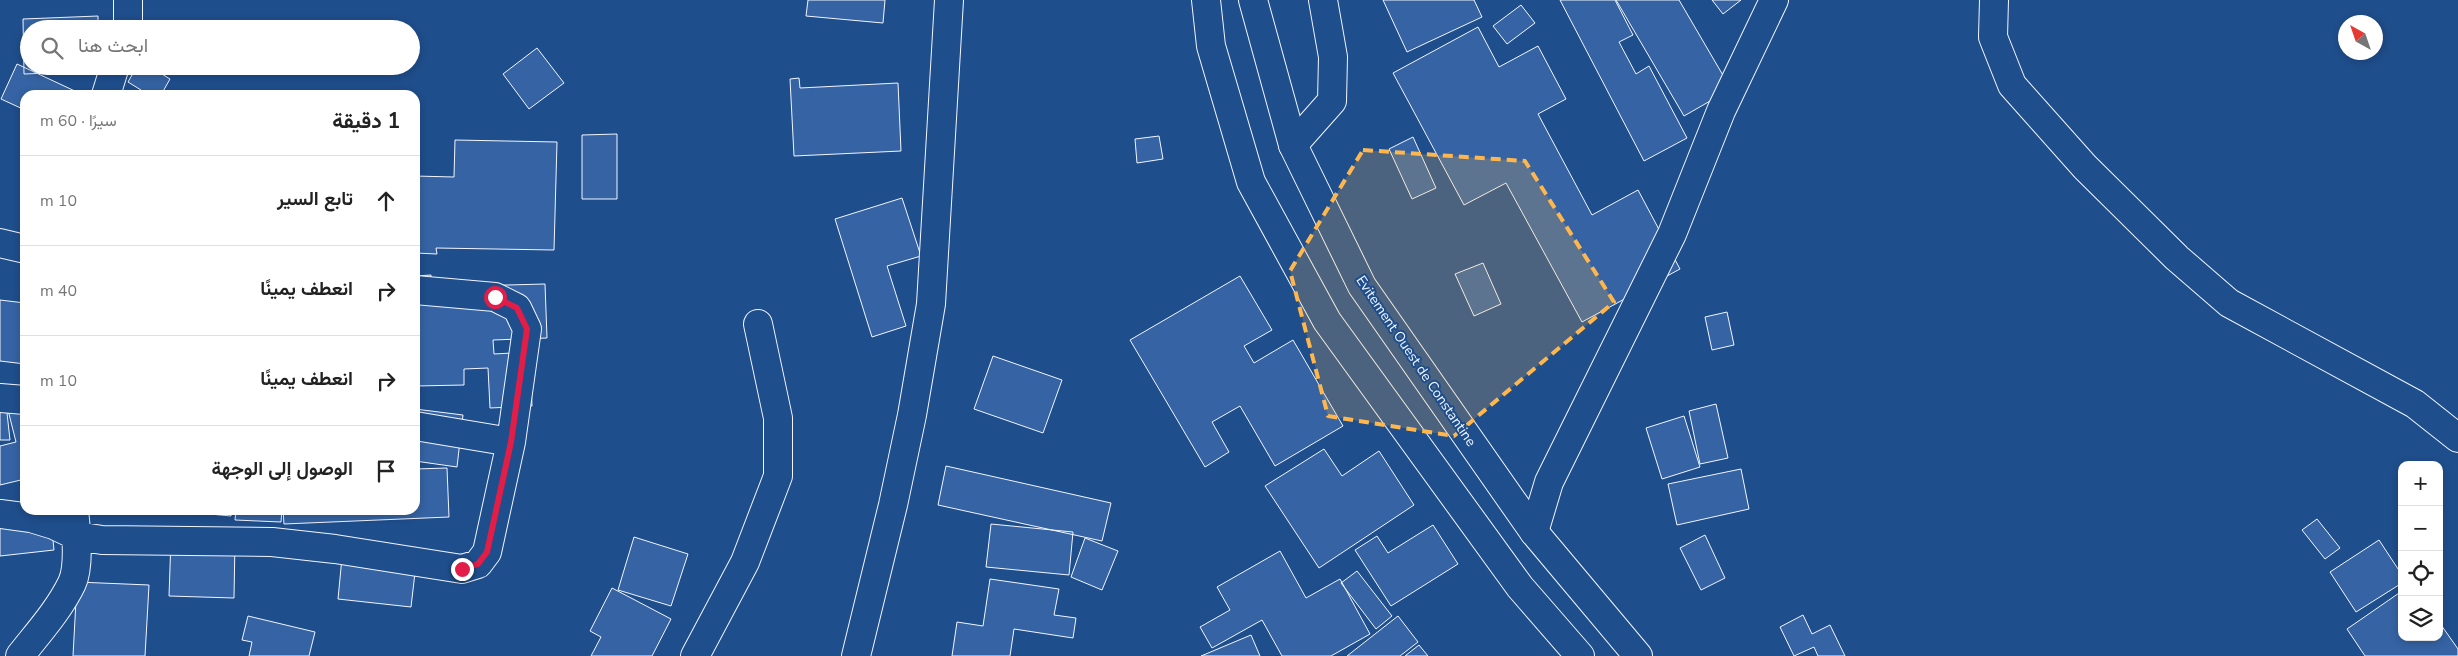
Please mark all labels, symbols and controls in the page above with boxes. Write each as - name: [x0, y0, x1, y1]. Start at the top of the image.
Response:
- north arrow: [2338, 15, 2383, 60]
- search box: [20, 20, 420, 75]
- text: ابحث هنا: [78, 33, 148, 59]
- icon: search: [38, 34, 66, 62]
- text: 1 دقيقة: [332, 107, 400, 135]
- text: سيرًا · 60 m: [40, 110, 117, 132]
- text: تابع السير: [277, 186, 353, 212]
- icon: ahead: [372, 187, 400, 215]
- text: 10 m: [40, 190, 77, 212]
- street label: Evitement Ouest de Constantine: [1352, 272, 1480, 450]
- text: انعطف يمينًا: [260, 276, 353, 302]
- icon: right: [372, 277, 400, 305]
- text: 40 m: [40, 280, 77, 302]
- route start: [484, 286, 507, 309]
- text: انعطف يمينًا: [260, 366, 353, 392]
- icon: right: [372, 367, 400, 395]
- text: 10 m: [40, 370, 77, 392]
- text: الوصول إلى الوجهة: [211, 456, 353, 482]
- icon: arrive: [372, 457, 400, 485]
- map controls: [2398, 461, 2443, 641]
- button: +: [2398, 461, 2443, 506]
- button: −: [2398, 506, 2443, 551]
- button: locate: [2398, 551, 2443, 596]
- route end: [451, 558, 474, 581]
- button: layers: [2398, 596, 2443, 641]

